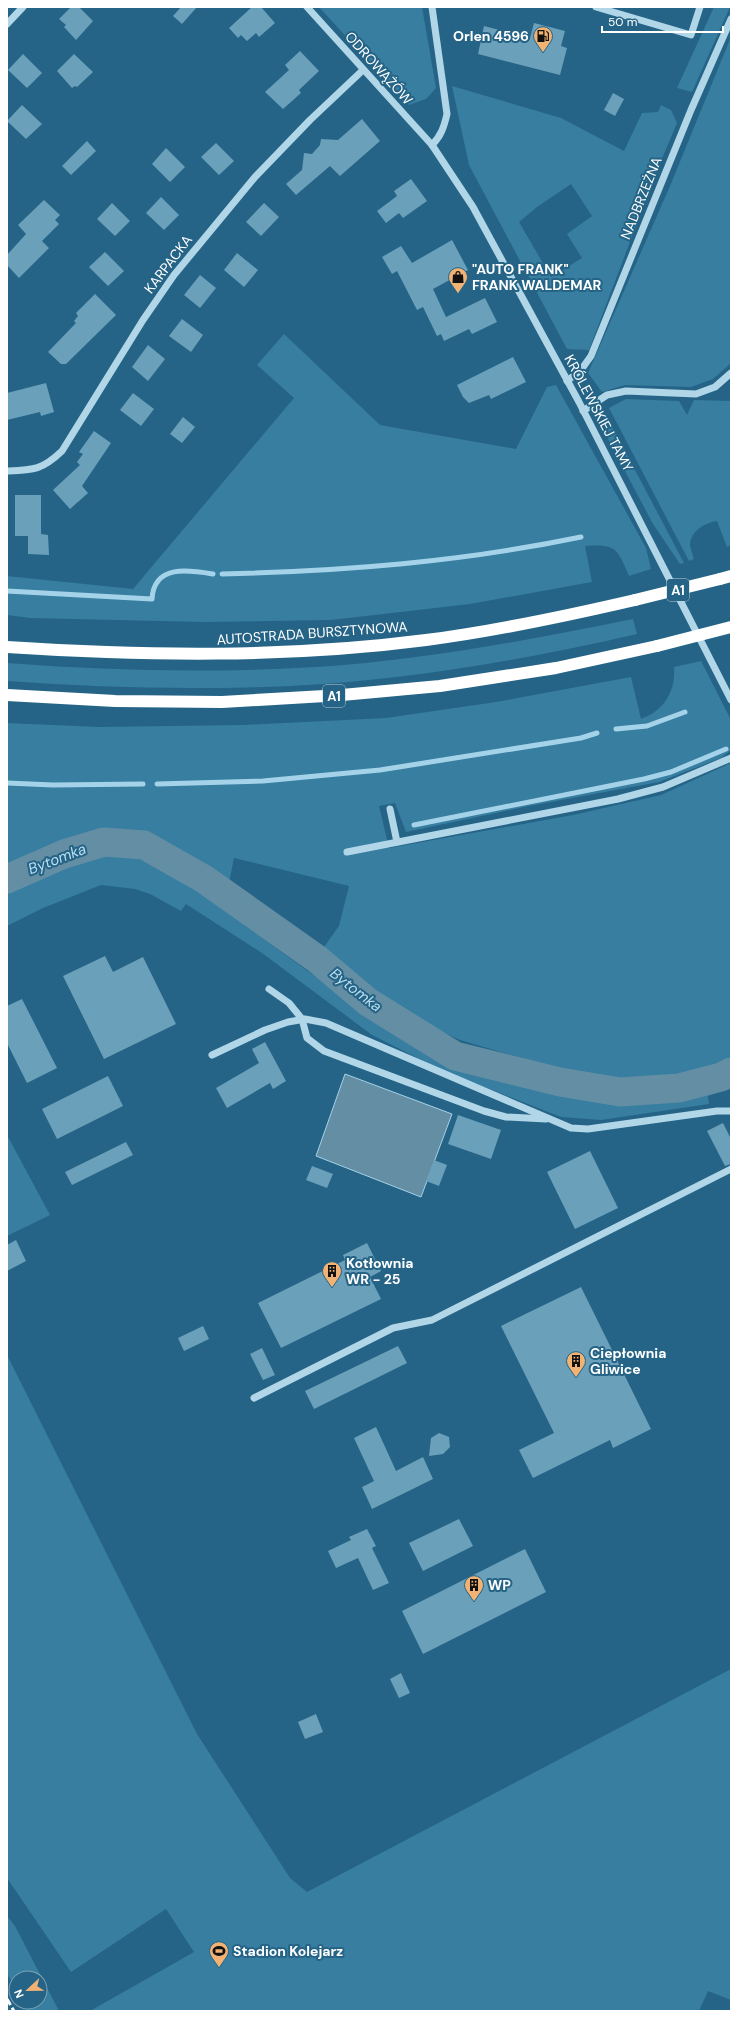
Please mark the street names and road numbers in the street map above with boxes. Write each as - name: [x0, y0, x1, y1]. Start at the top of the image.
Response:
- street label: ODROWĄŻÓW: [341, 28, 417, 109]
- street label: NADBRZEŻNA: [616, 154, 666, 242]
- street label: KARPACKA: [140, 231, 196, 297]
- street label: KRÓLEWSKIEJ TAMY: [561, 351, 637, 475]
- road number: A1: [667, 579, 689, 601]
- street label: AUTOSTRADA BURSZTYNOWA: [216, 617, 408, 649]
- road number: A1: [323, 685, 345, 707]

